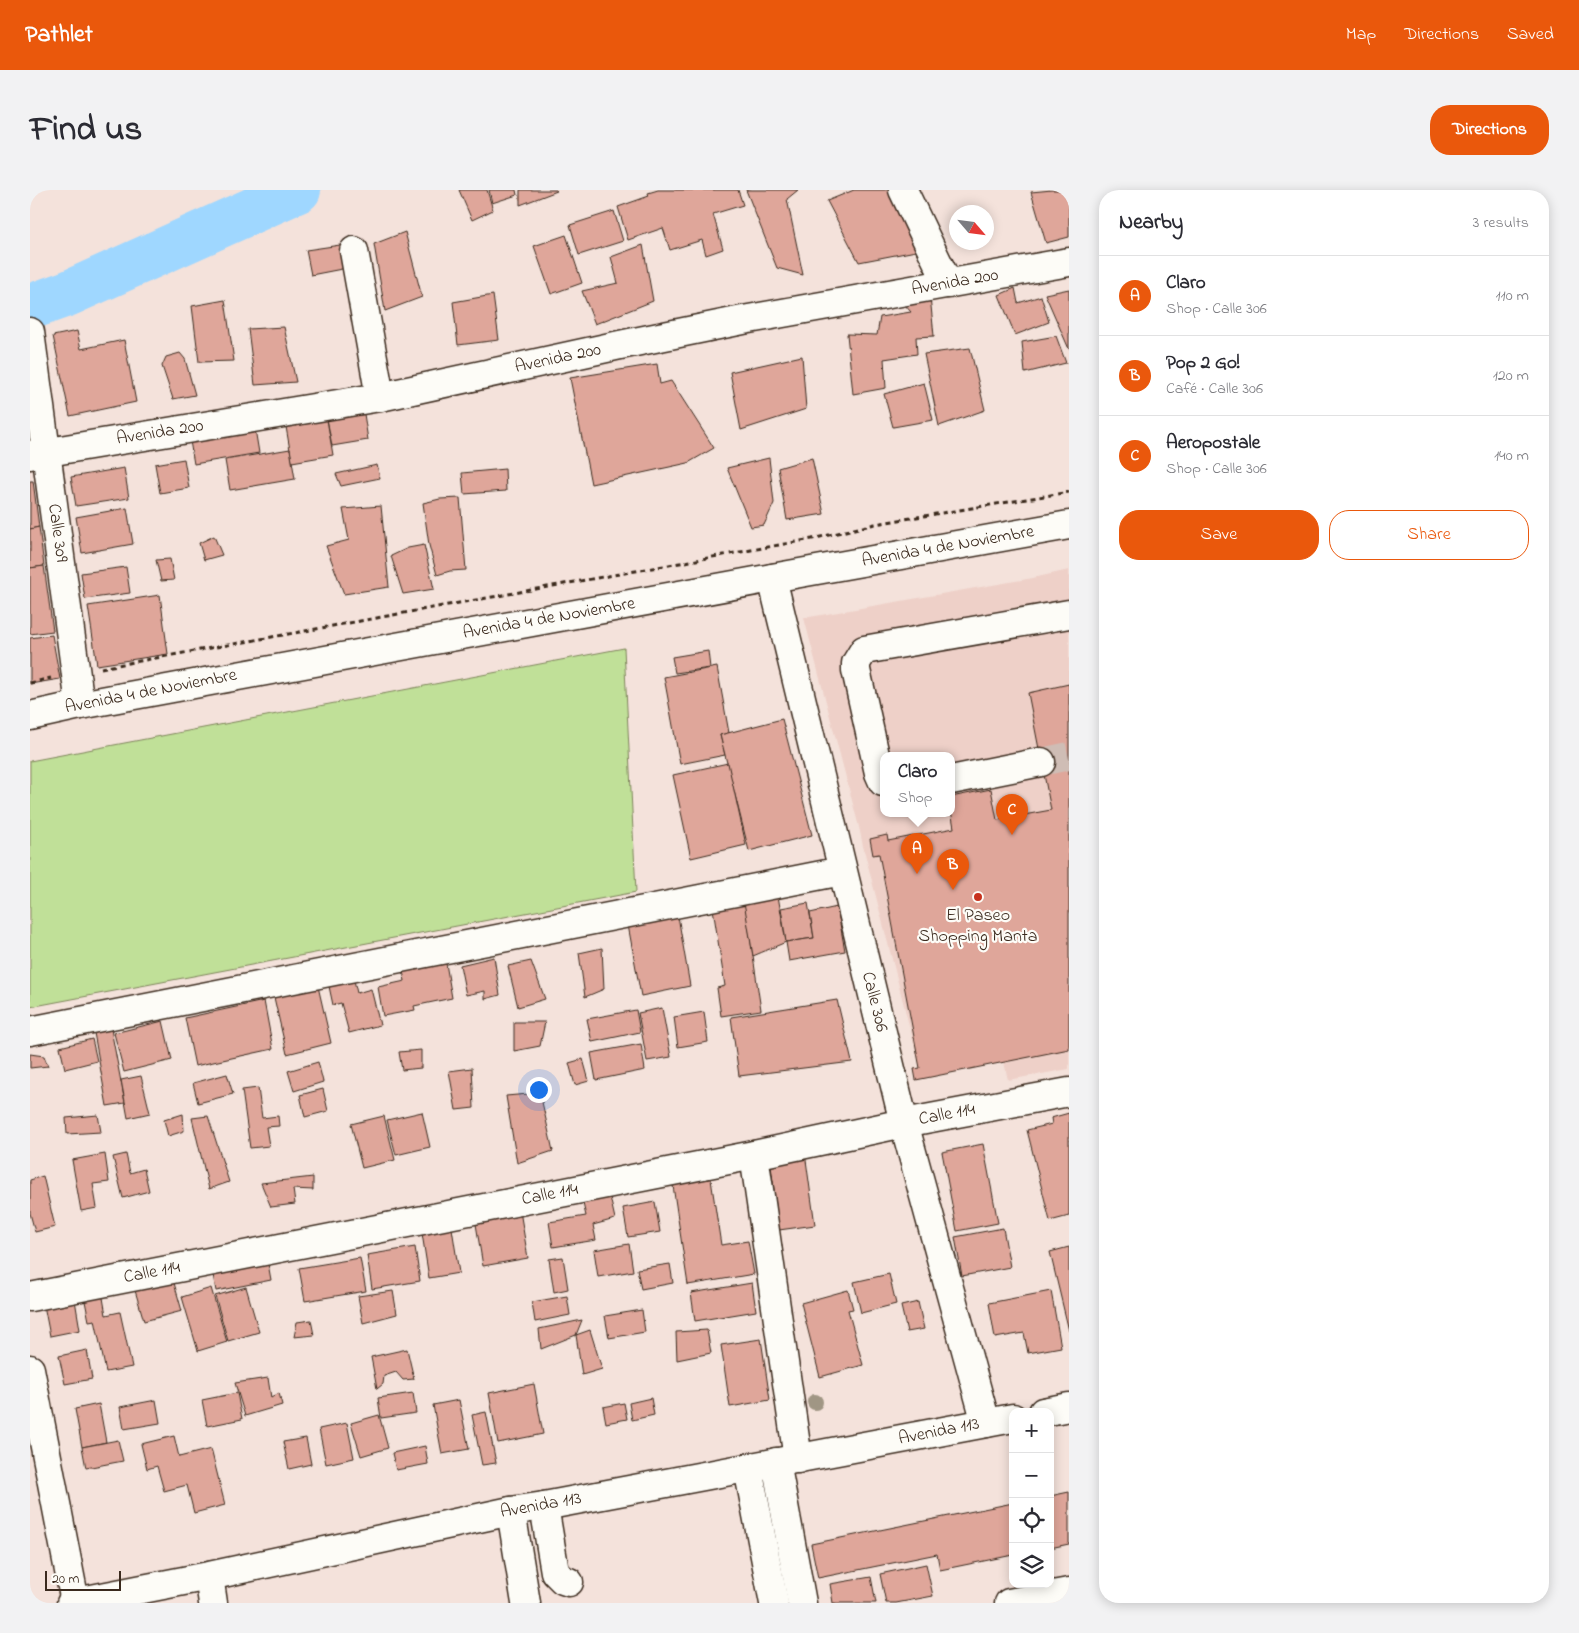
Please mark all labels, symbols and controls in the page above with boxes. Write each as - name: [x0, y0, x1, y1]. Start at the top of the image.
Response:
- text: Pathlet: [25, 18, 93, 53]
- text: Map: [1346, 22, 1376, 48]
- text: Directions: [1404, 22, 1479, 48]
- text: Saved: [1507, 22, 1554, 48]
- text: Find us: [30, 105, 142, 156]
- button: Directions: [1430, 105, 1549, 155]
- north arrow: [949, 205, 994, 250]
- text: Nearby: [1119, 208, 1183, 238]
- text: 3 results: [1473, 211, 1529, 235]
- street label: Avenida 200: [910, 263, 1001, 303]
- text: Claro: [1166, 270, 1206, 297]
- text: A: [1130, 284, 1140, 308]
- text: 110 m: [1495, 284, 1529, 308]
- text: Shop · Calle 306: [1166, 297, 1267, 321]
- street label: Avenida 200: [512, 337, 604, 381]
- text: Pop 2 Go!: [1166, 350, 1240, 377]
- text: B: [1130, 364, 1140, 388]
- text: 120 m: [1493, 364, 1529, 388]
- text: Café · Calle 306: [1166, 377, 1263, 401]
- street label: Avenida 200: [115, 413, 206, 453]
- text: Aeropostale: [1166, 430, 1260, 457]
- text: C: [1131, 444, 1139, 468]
- text: 140 m: [1494, 444, 1529, 468]
- text: Shop · Calle 306: [1166, 457, 1267, 481]
- street label: Calle 309: [40, 502, 74, 565]
- button: Save: [1119, 510, 1319, 560]
- button: Share: [1329, 510, 1529, 560]
- street label: Avenida 4 de Noviembre: [860, 519, 1037, 575]
- street label: Avenida 4 de Noviembre: [461, 591, 638, 647]
- street label: Avenida 4 de Noviembre: [63, 662, 240, 721]
- popup: [880, 752, 955, 817]
- text: Claro: [898, 759, 937, 786]
- text: Shop: [898, 786, 933, 810]
- pin: C: [996, 794, 1028, 835]
- pin: A: [901, 833, 933, 874]
- pin: B: [937, 849, 969, 890]
- marker: El Paseo Shopping Manta: [972, 891, 984, 903]
- place label: El Paseo Shopping Manta: [918, 903, 1038, 951]
- street label: Calle 306: [854, 969, 894, 1035]
- your location: [526, 1077, 552, 1103]
- street label: Calle 114: [917, 1097, 978, 1133]
- street label: Calle 114: [520, 1177, 581, 1213]
- street label: Calle 114: [122, 1255, 183, 1291]
- map controls: [1009, 1408, 1054, 1588]
- button: +: [1009, 1408, 1054, 1453]
- street label: Avenida 113: [896, 1411, 982, 1453]
- button: −: [1009, 1453, 1054, 1498]
- street label: Avenida 113: [498, 1486, 584, 1526]
- button: locate: [1009, 1498, 1054, 1543]
- button: layers: [1009, 1543, 1054, 1588]
- scale bar: [45, 1568, 121, 1591]
- text: 20 m: [52, 1569, 79, 1590]

